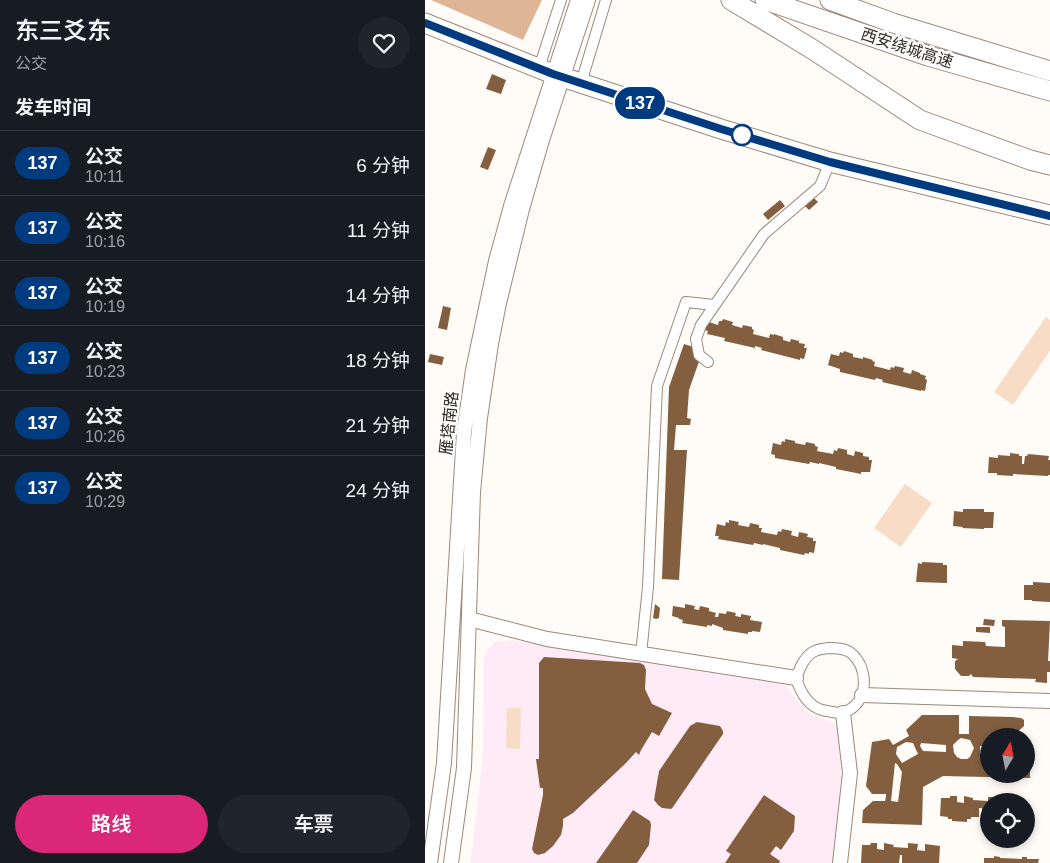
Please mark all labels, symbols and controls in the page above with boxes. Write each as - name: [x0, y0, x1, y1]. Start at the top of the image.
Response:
- text: 东三爻东: [15, 17, 111, 44]
- button: heart: [358, 17, 410, 69]
- street label: 西安绕城高速: [859, 25, 955, 71]
- text: 公交: [15, 55, 47, 72]
- line badge: 137: [611, 87, 669, 119]
- text: 137: [625, 93, 655, 113]
- text: 发车时间: [15, 97, 91, 118]
- unlabelled marker: [731, 124, 753, 146]
- text: 公交: [85, 146, 123, 167]
- text: 137: [27, 153, 58, 173]
- text: 6 分钟: [356, 155, 410, 176]
- text: 10:11: [85, 168, 124, 185]
- text: 公交: [85, 211, 123, 232]
- text: 137: [27, 218, 58, 238]
- text: 11 分钟: [347, 220, 410, 241]
- text: 10:16: [85, 233, 125, 250]
- text: 公交: [85, 276, 123, 297]
- text: 137: [27, 283, 58, 303]
- text: 14 分钟: [346, 285, 410, 306]
- text: 10:19: [85, 298, 125, 315]
- text: 公交: [85, 341, 123, 362]
- text: 137: [27, 348, 58, 368]
- text: 18 分钟: [346, 350, 410, 371]
- text: 10:23: [85, 363, 125, 380]
- street label: 雁塔南路: [437, 390, 461, 456]
- text: 公交: [85, 406, 123, 427]
- text: 137: [27, 413, 58, 433]
- text: 21 分钟: [346, 415, 410, 436]
- text: 10:26: [85, 428, 125, 445]
- text: 公交: [85, 471, 123, 492]
- text: 137: [27, 478, 58, 498]
- text: 24 分钟: [346, 480, 410, 501]
- text: 10:29: [85, 493, 125, 510]
- north arrow: [980, 728, 1035, 782]
- map controls: [980, 728, 1035, 848]
- button: locate: [980, 793, 1035, 848]
- button: 路线: [15, 795, 208, 853]
- button: 车票: [218, 795, 410, 853]

